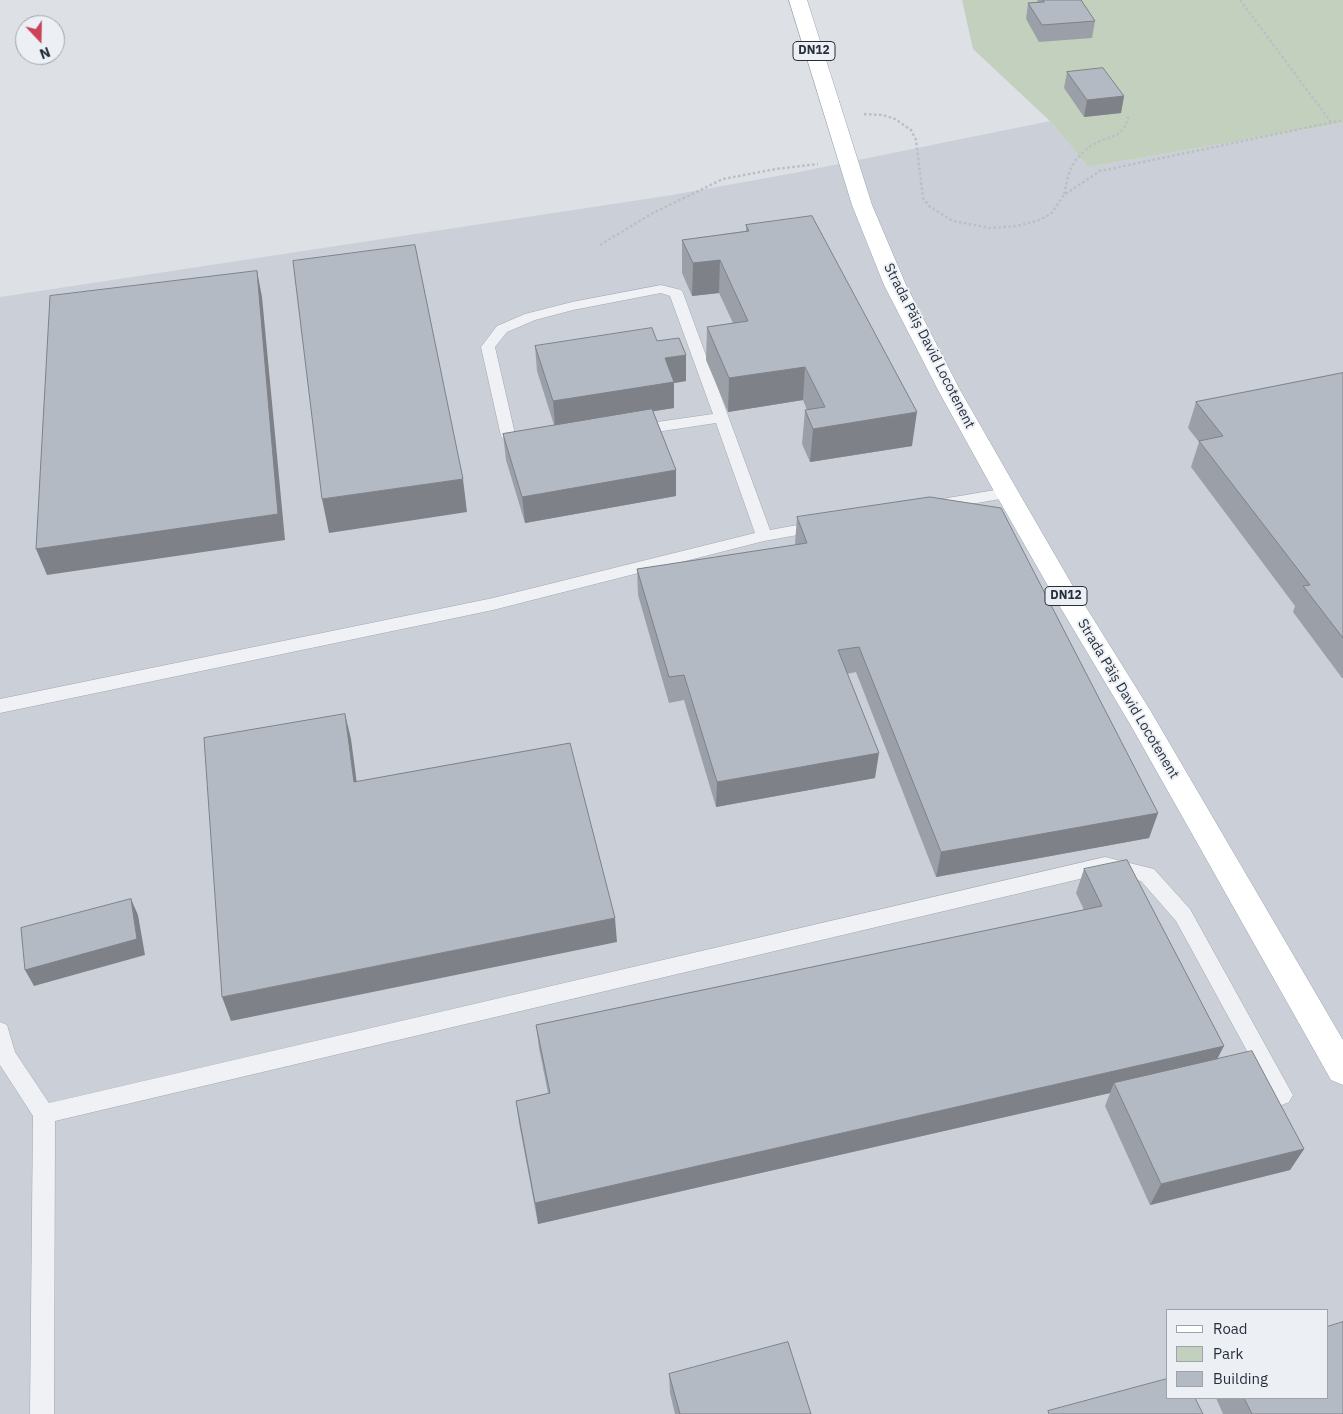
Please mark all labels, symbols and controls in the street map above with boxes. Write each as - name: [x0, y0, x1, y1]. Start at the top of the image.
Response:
- north arrow: [15, 15, 65, 65]
- road number: DN12: [793, 41, 835, 60]
- text: N: [37, 43, 53, 63]
- street label: Strada Păiș David Locotenent: [880, 261, 978, 431]
- road number: DN12: [1045, 586, 1087, 606]
- street label: Strada Păiș David Locotenent: [1074, 616, 1182, 782]
- legend: [1166, 1309, 1328, 1399]
- text: Road: [1213, 1319, 1248, 1338]
- text: Park: [1213, 1344, 1243, 1363]
- text: Building: [1213, 1369, 1268, 1388]

